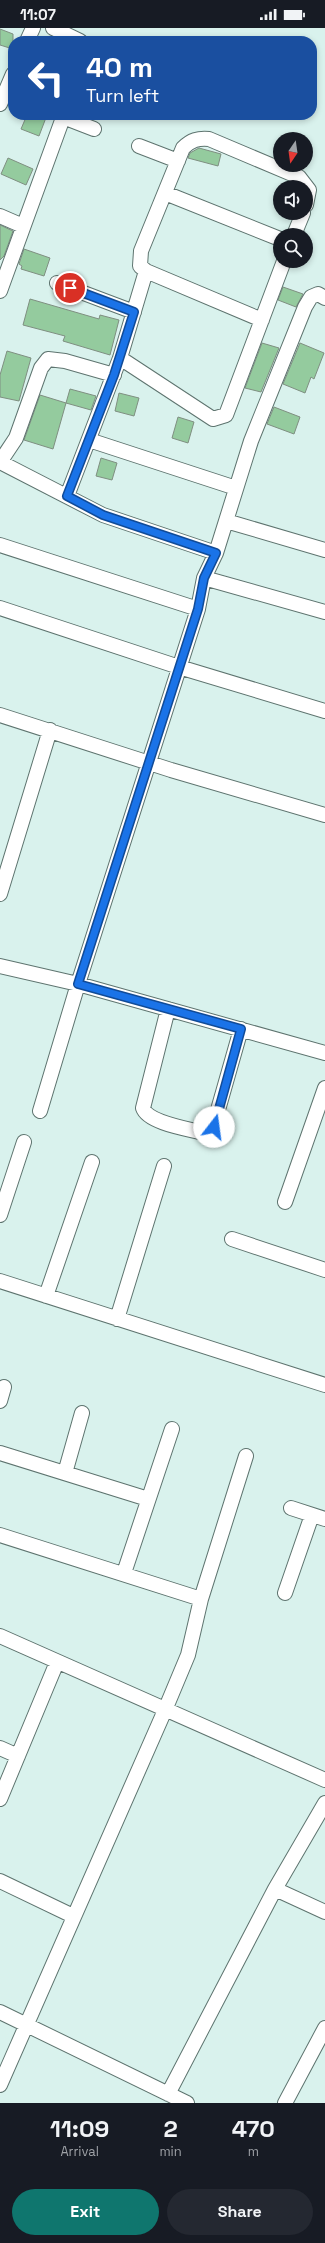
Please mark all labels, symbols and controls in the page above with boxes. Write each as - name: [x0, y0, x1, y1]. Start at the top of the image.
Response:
- text: 11:07: [20, 5, 56, 24]
- text: 40 m: [86, 49, 153, 85]
- icon: left: [20, 52, 72, 104]
- text: Turn left: [86, 84, 159, 107]
- north arrow: [273, 132, 313, 172]
- map controls: [273, 132, 313, 268]
- button: sound: [273, 180, 313, 220]
- button: search: [273, 228, 313, 268]
- pin: [53, 271, 87, 305]
- icon: arrive: [59, 277, 81, 299]
- position arrow: [193, 1106, 235, 1148]
- text: 11:09: [50, 2113, 109, 2144]
- text: 2: [163, 2113, 178, 2144]
- text: 470: [232, 2113, 275, 2144]
- text: Arrival: [60, 2143, 99, 2160]
- text: min: [159, 2143, 182, 2160]
- text: m: [248, 2143, 259, 2160]
- button: Exit: [12, 2189, 159, 2235]
- button: Share: [167, 2189, 313, 2235]

